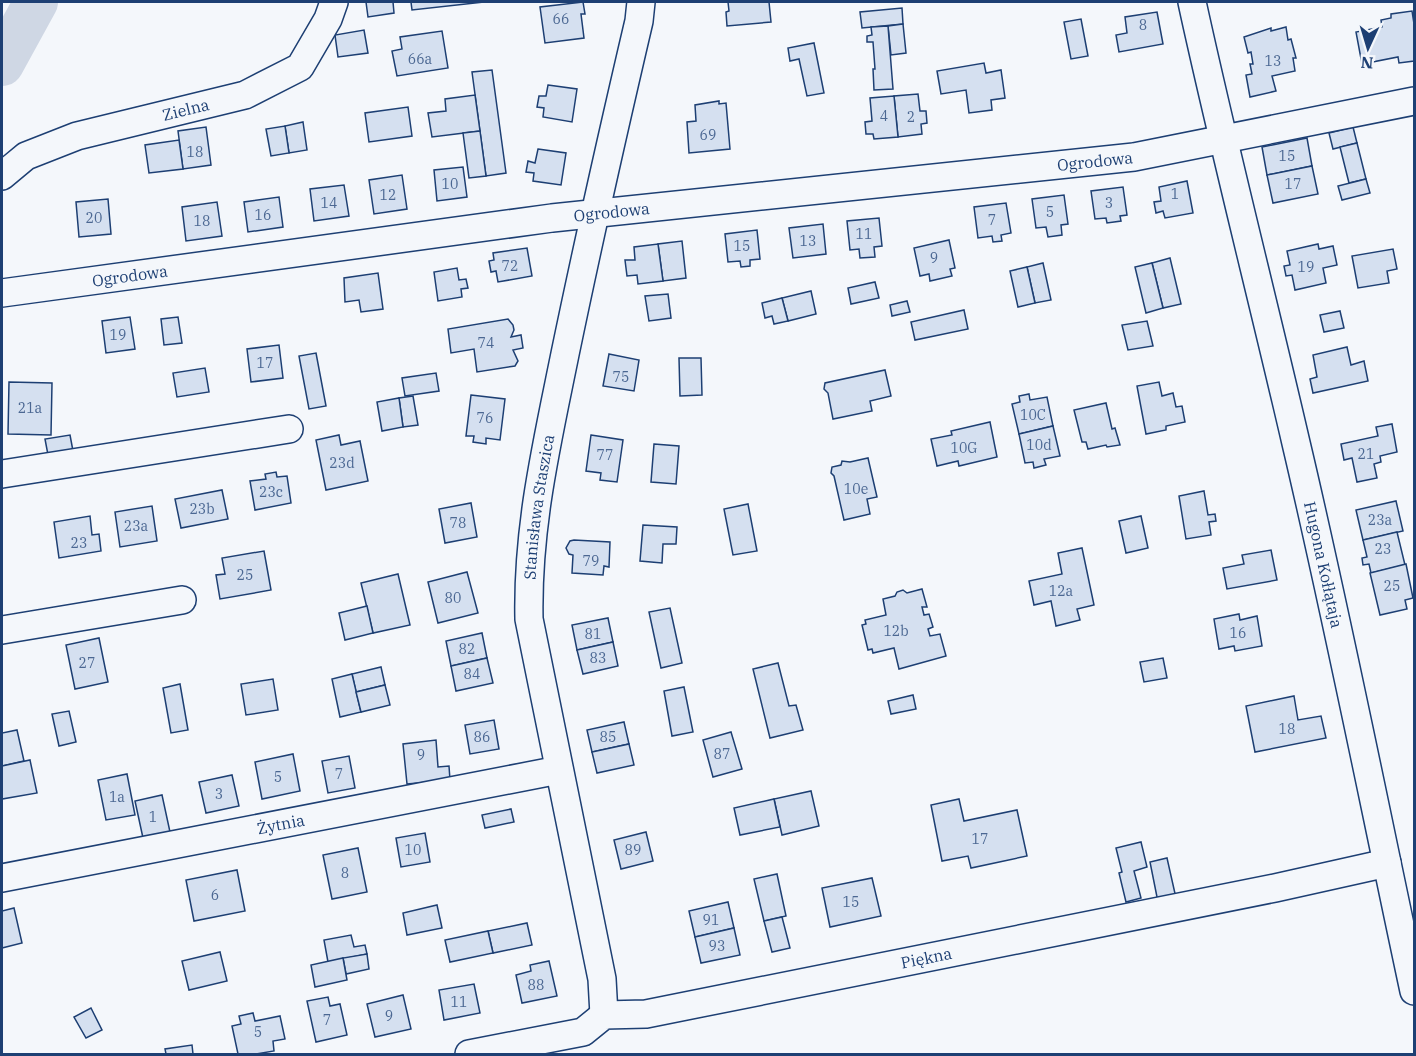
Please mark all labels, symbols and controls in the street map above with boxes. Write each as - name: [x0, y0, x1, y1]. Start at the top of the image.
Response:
- house number: 66: [553, 10, 569, 28]
- house number: 8: [1139, 16, 1147, 34]
- north arrow: [1338, 18, 1398, 78]
- house number: 66a: [408, 50, 433, 68]
- house number: 13: [1265, 52, 1281, 70]
- text: N: [1360, 53, 1374, 73]
- street label: Zielna: [160, 94, 212, 125]
- house number: 4: [880, 107, 888, 125]
- house number: 2: [907, 108, 915, 126]
- house number: 69: [700, 126, 716, 144]
- house number: 18: [187, 143, 203, 161]
- street label: Ogrodowa: [1056, 147, 1134, 175]
- house number: 15: [1279, 147, 1295, 165]
- house number: 10: [442, 175, 458, 193]
- house number: 17: [1285, 175, 1301, 193]
- house number: 1: [1171, 185, 1179, 203]
- house number: 12: [380, 186, 396, 204]
- house number: 14: [321, 194, 337, 212]
- house number: 3: [1105, 194, 1113, 212]
- street label: Ogrodowa: [573, 198, 651, 226]
- house number: 5: [1046, 203, 1054, 221]
- house number: 16: [255, 206, 271, 224]
- house number: 20: [86, 209, 102, 227]
- house number: 7: [988, 211, 996, 229]
- house number: 18: [194, 212, 210, 230]
- house number: 11: [856, 225, 872, 243]
- house number: 13: [800, 232, 816, 250]
- house number: 15: [734, 237, 750, 255]
- house number: 9: [930, 249, 938, 267]
- house number: 72: [502, 257, 518, 275]
- house number: 19: [1298, 258, 1314, 276]
- street label: Ogrodowa: [91, 260, 169, 291]
- house number: 19: [110, 326, 126, 344]
- house number: 74: [478, 334, 494, 352]
- house number: 17: [257, 354, 273, 372]
- house number: 75: [613, 368, 629, 386]
- house number: 21a: [18, 399, 43, 417]
- house number: 10C: [1020, 406, 1046, 424]
- house number: 76: [477, 409, 493, 427]
- street label: Stanisława Staszica: [519, 432, 559, 580]
- house number: 10d: [1026, 436, 1052, 454]
- house number: 10G: [951, 439, 977, 457]
- house number: 21: [1358, 445, 1374, 463]
- house number: 77: [597, 446, 613, 464]
- house number: 23d: [329, 454, 355, 472]
- house number: 10e: [844, 480, 868, 498]
- house number: 23c: [259, 483, 283, 501]
- street label: Hugona Kołłątaja: [1300, 499, 1347, 630]
- house number: 23b: [189, 500, 215, 518]
- house number: 23a: [1368, 511, 1393, 529]
- house number: 78: [450, 514, 466, 532]
- house number: 23a: [124, 517, 149, 535]
- house number: 23: [71, 534, 87, 552]
- house number: 23: [1375, 540, 1391, 558]
- house number: 79: [583, 552, 599, 570]
- house number: 25: [237, 566, 253, 584]
- house number: 25: [1384, 577, 1400, 595]
- house number: 12a: [1049, 582, 1074, 600]
- house number: 80: [445, 589, 461, 607]
- house number: 12b: [883, 622, 909, 640]
- house number: 16: [1230, 624, 1246, 642]
- house number: 81: [585, 625, 601, 643]
- house number: 82: [459, 640, 475, 658]
- house number: 83: [590, 649, 606, 667]
- house number: 27: [79, 654, 95, 672]
- house number: 84: [464, 665, 480, 683]
- house number: 18: [1279, 720, 1295, 738]
- house number: 86: [474, 728, 490, 746]
- house number: 85: [600, 728, 616, 746]
- house number: 87: [714, 745, 730, 763]
- house number: 9: [417, 746, 425, 764]
- house number: 7: [335, 765, 343, 783]
- house number: 5: [274, 768, 282, 786]
- house number: 3: [215, 785, 223, 803]
- house number: 1a: [109, 788, 125, 806]
- house number: 1: [149, 808, 157, 826]
- street label: Żytnia: [255, 809, 307, 838]
- house number: 17: [972, 830, 988, 848]
- house number: 10: [405, 841, 421, 859]
- house number: 89: [625, 841, 641, 859]
- house number: 8: [341, 864, 349, 882]
- house number: 6: [211, 886, 219, 904]
- house number: 15: [843, 893, 859, 911]
- house number: 91: [703, 911, 719, 929]
- house number: 93: [709, 937, 725, 955]
- street label: Piękna: [899, 943, 954, 973]
- house number: 88: [528, 976, 544, 994]
- house number: 11: [451, 993, 467, 1011]
- house number: 9: [385, 1007, 393, 1025]
- house number: 7: [323, 1011, 331, 1029]
- house number: 5: [254, 1023, 262, 1041]

